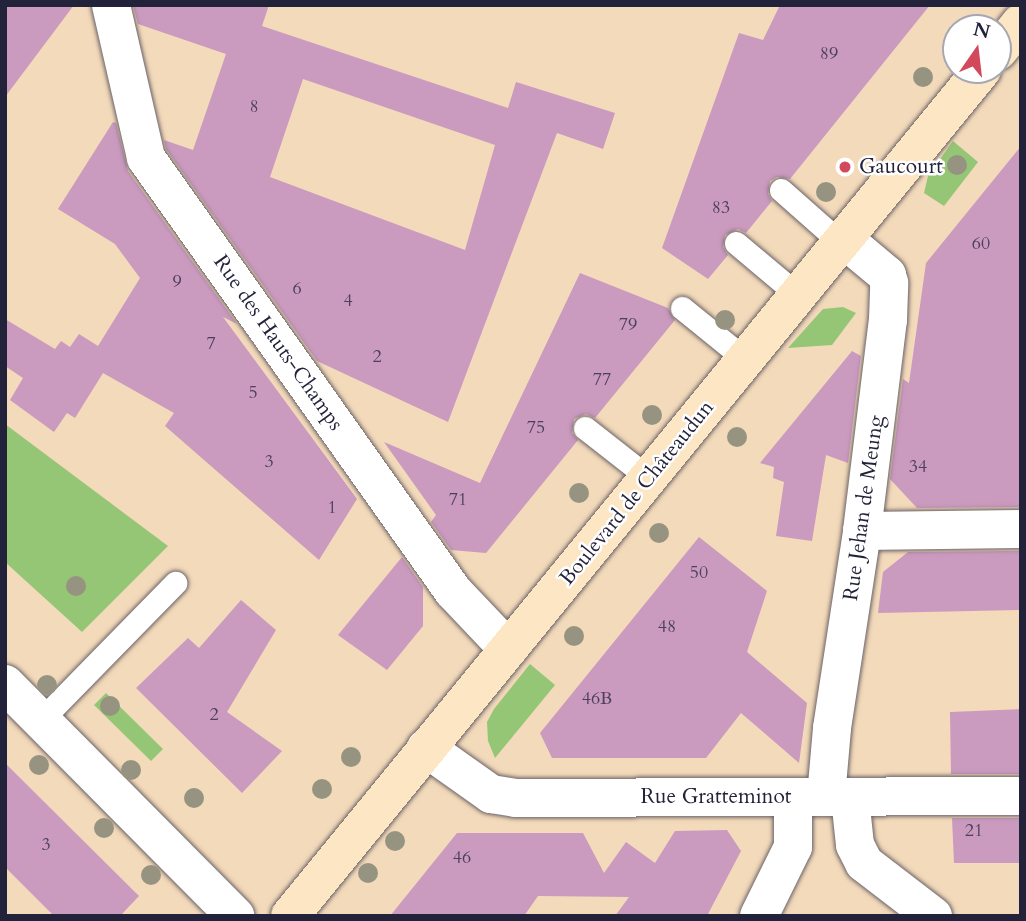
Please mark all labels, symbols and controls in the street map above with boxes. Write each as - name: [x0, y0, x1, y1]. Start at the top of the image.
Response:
- north arrow: [942, 14, 1012, 84]
- text: N: [970, 16, 993, 45]
- house number: 89: [820, 43, 838, 65]
- house number: 8: [249, 96, 259, 118]
- place label: Gaucourt: [859, 154, 943, 180]
- marker: Gaucourt: [837, 159, 853, 175]
- house number: 83: [712, 197, 730, 219]
- house number: 60: [972, 233, 990, 255]
- street label: Rue des Hauts-Champs: [208, 250, 348, 436]
- house number: 9: [172, 271, 182, 293]
- house number: 6: [292, 278, 302, 300]
- house number: 4: [343, 290, 353, 312]
- house number: 79: [619, 314, 637, 336]
- house number: 7: [206, 333, 216, 355]
- house number: 2: [372, 346, 382, 368]
- house number: 77: [593, 369, 611, 391]
- house number: 5: [248, 382, 258, 404]
- street label: Boulevard de Châteaudun: [555, 395, 719, 591]
- street label: Rue Jehan de Meung: [839, 414, 889, 602]
- house number: 75: [527, 417, 545, 439]
- house number: 3: [264, 451, 274, 473]
- house number: 34: [909, 456, 927, 478]
- house number: 71: [449, 489, 467, 511]
- house number: 1: [327, 497, 337, 519]
- house number: 50: [690, 562, 708, 584]
- house number: 48: [658, 616, 676, 638]
- house number: 46B: [582, 688, 612, 710]
- house number: 2: [209, 704, 219, 726]
- street label: Rue Gratteminot: [641, 784, 791, 810]
- house number: 21: [965, 820, 983, 842]
- house number: 3: [41, 834, 51, 856]
- house number: 46: [453, 847, 471, 869]

